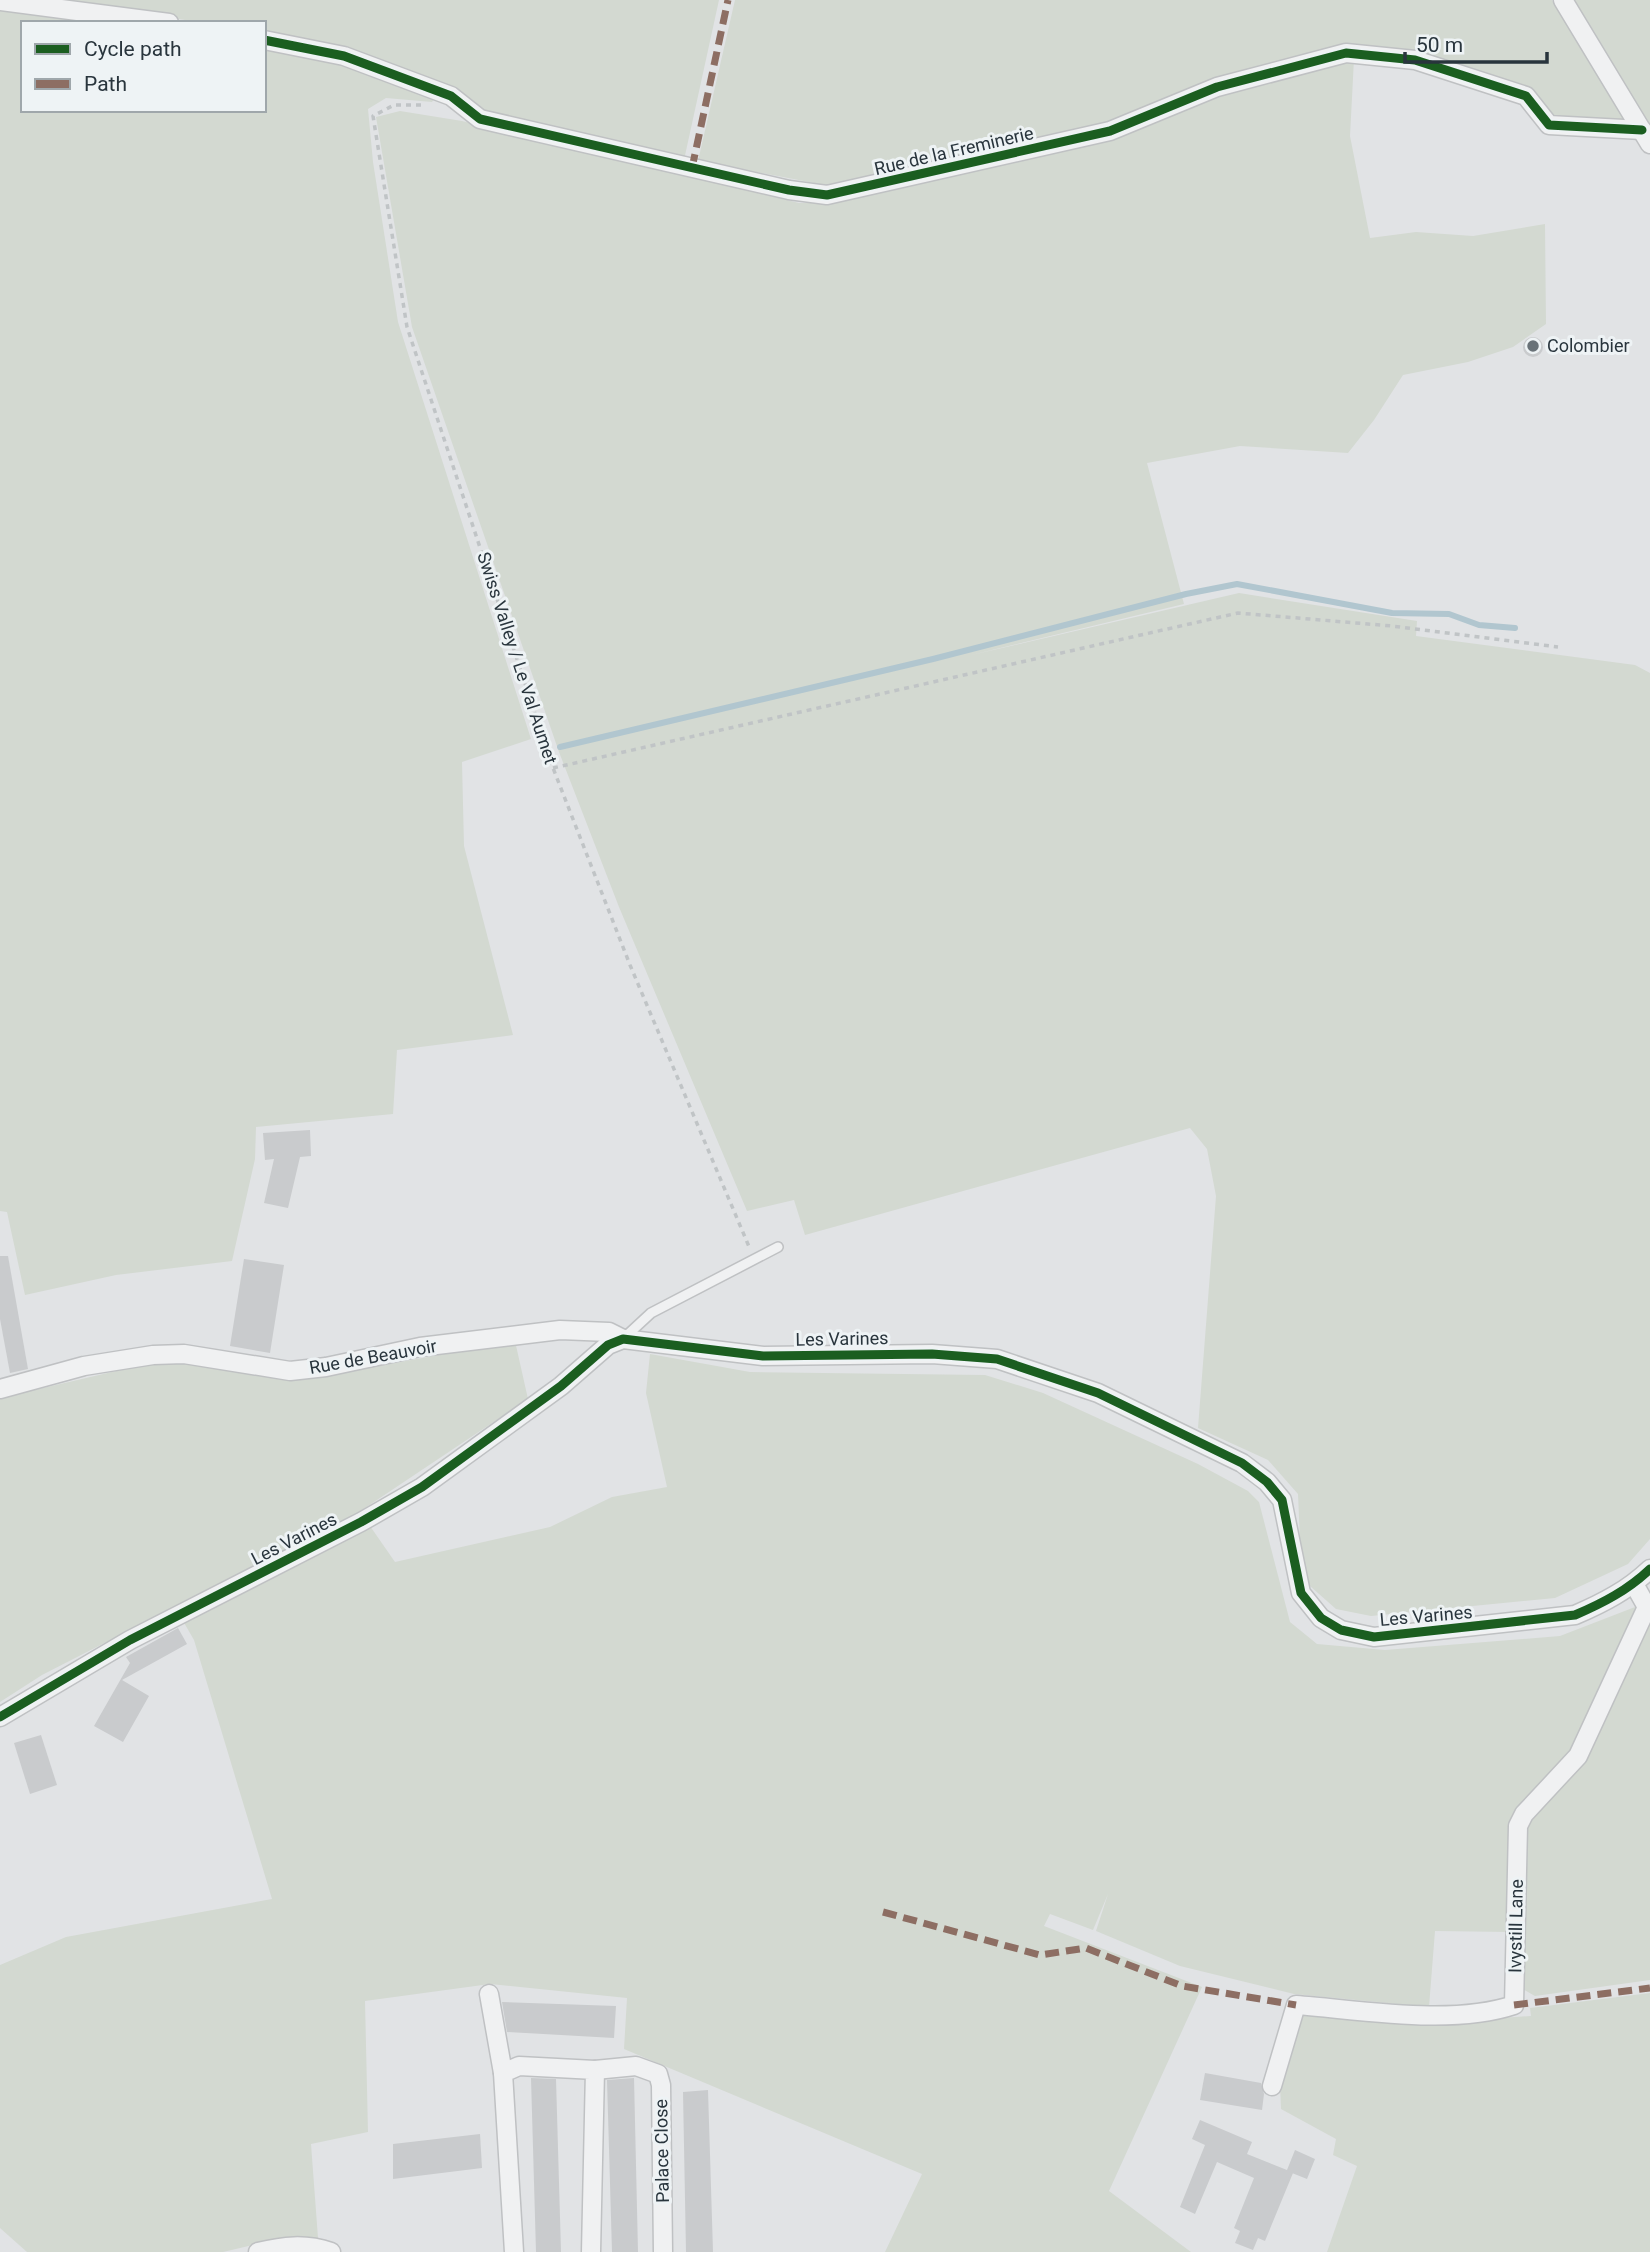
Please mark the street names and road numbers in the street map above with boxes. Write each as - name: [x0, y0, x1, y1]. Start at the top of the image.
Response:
- street label: Rue de la Freminerie: [872, 122, 1036, 179]
- street label: Swiss Valley / Le Val Aumet: [473, 549, 562, 767]
- street label: Les Varines: [795, 1327, 889, 1350]
- street label: Rue de Beauvoir: [308, 1335, 438, 1378]
- street label: Les Varines: [248, 1508, 340, 1569]
- street label: Les Varines: [1379, 1601, 1473, 1630]
- street label: Ivystill Lane: [1504, 1879, 1527, 1973]
- street label: Palace Close: [650, 2099, 673, 2203]

